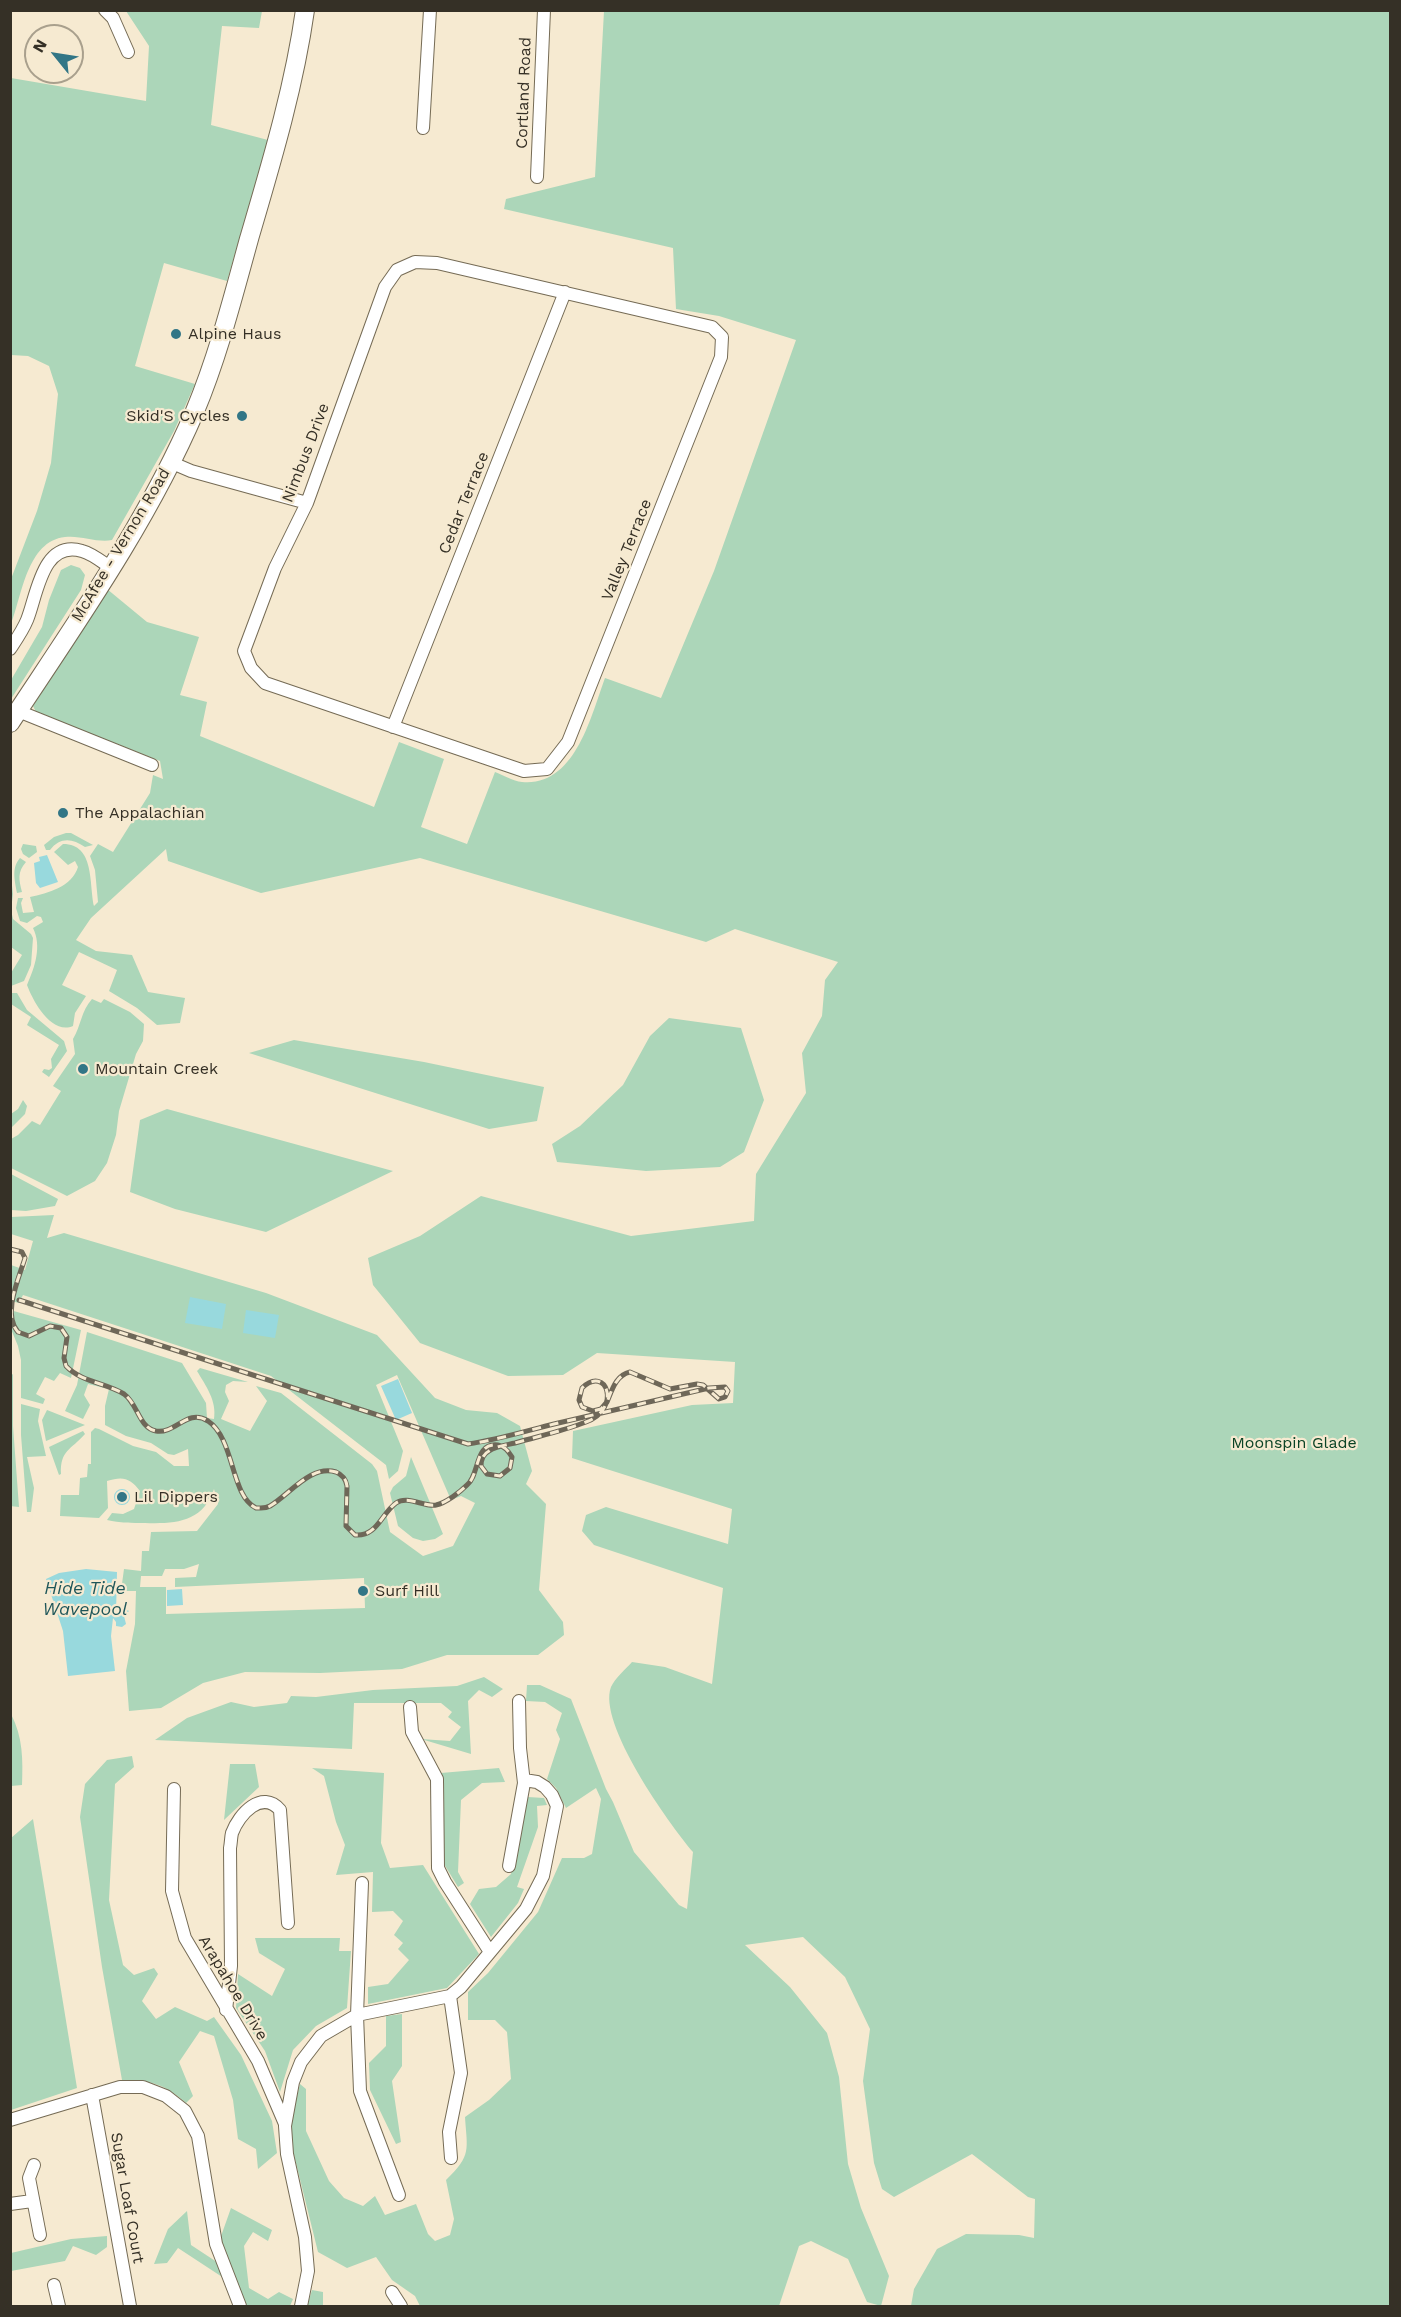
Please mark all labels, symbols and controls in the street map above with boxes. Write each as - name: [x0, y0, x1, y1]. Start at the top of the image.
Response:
- north arrow: [24, 24, 84, 84]
- text: N: [29, 36, 51, 56]
- street label: Cortland Road: [512, 37, 536, 149]
- place label: Alpine Haus: [188, 324, 281, 344]
- marker: Alpine Haus: [169, 327, 183, 341]
- street label: Nimbus Drive: [278, 401, 334, 505]
- place label: Skid'S Cycles: [126, 406, 230, 426]
- marker: Skid'S Cycles: [235, 409, 249, 423]
- street label: Cedar Terrace: [435, 449, 493, 557]
- street label: McAfee - Vernon Road: [68, 465, 174, 625]
- street label: Valley Terrace: [598, 496, 656, 604]
- place label: The Appalachian: [75, 803, 205, 823]
- marker: The Appalachian: [56, 806, 70, 820]
- place label: Mountain Creek: [95, 1059, 218, 1079]
- marker: Mountain Creek: [76, 1062, 90, 1076]
- park label: Moonspin Glade: [1231, 1433, 1357, 1453]
- place label: Lil Dippers: [134, 1487, 218, 1507]
- marker: Lil Dippers: [115, 1490, 129, 1504]
- water label: Hide Tide Wavepool: [43, 1578, 127, 1620]
- place label: Surf Hill: [375, 1581, 439, 1601]
- marker: Surf Hill: [356, 1584, 370, 1598]
- street label: Arapahoe Drive: [194, 1932, 272, 2044]
- street label: Sugar Loaf Court: [106, 2131, 148, 2265]

